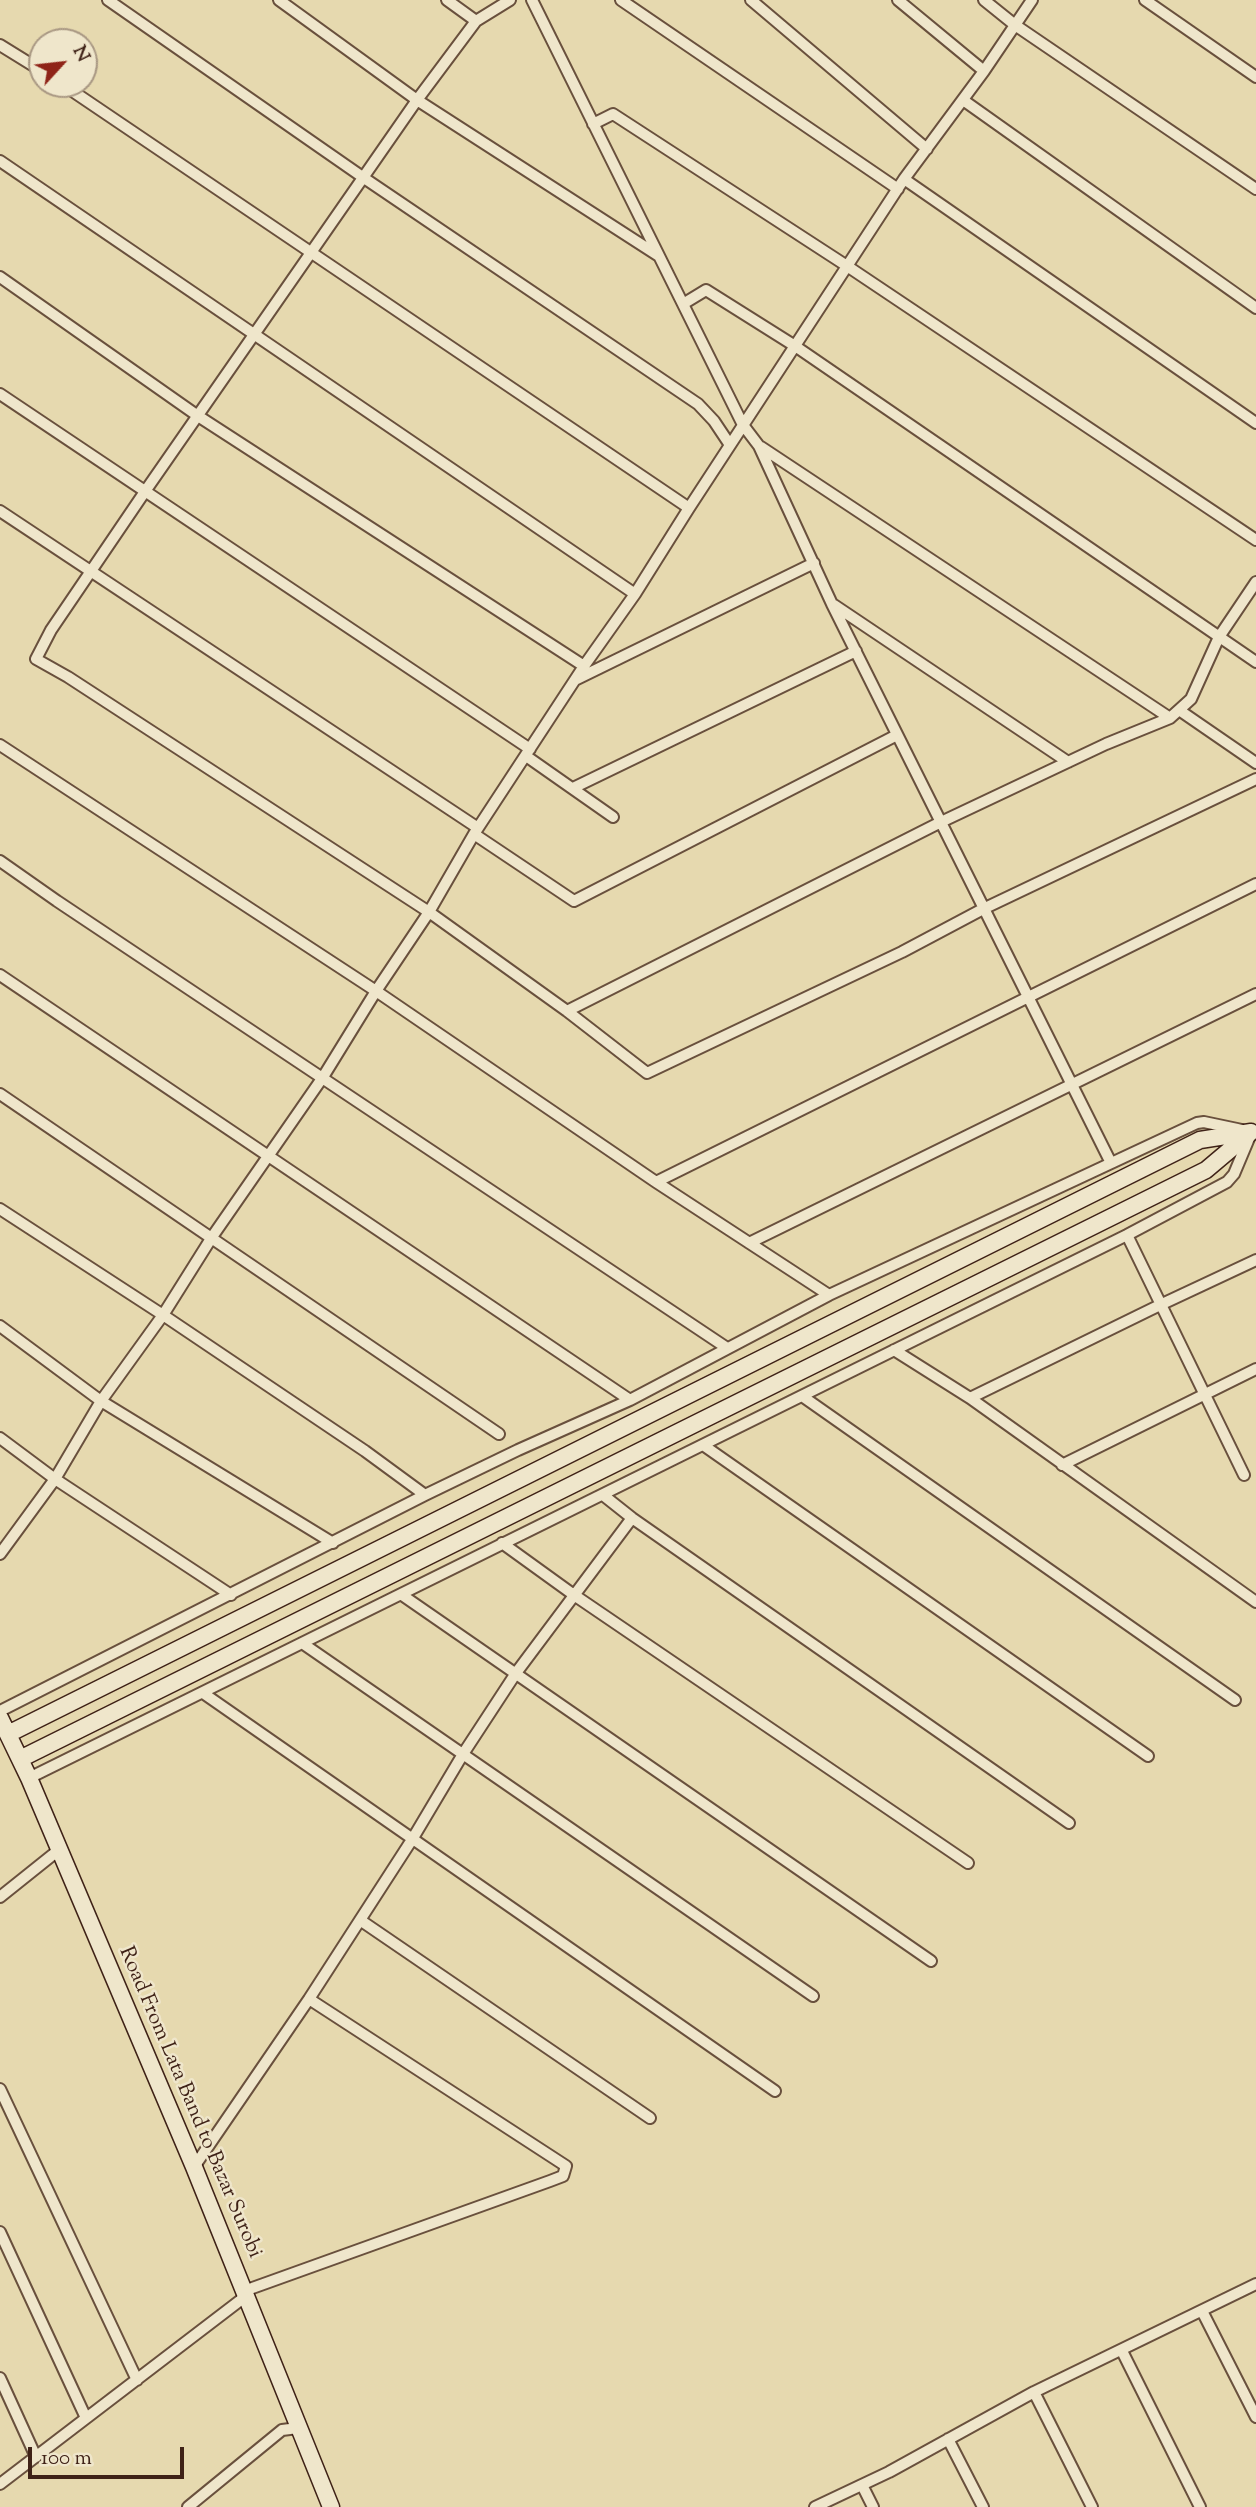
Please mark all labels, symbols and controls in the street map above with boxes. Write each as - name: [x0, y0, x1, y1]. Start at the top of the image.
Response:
- north arrow: [28, 28, 98, 98]
- text: N: [65, 41, 96, 67]
- street label: Road From Lata Band to Bazar Surobi: [112, 1943, 266, 2263]
- scale bar: [32, 2434, 187, 2478]
- text: 100 m: [41, 2444, 92, 2474]

